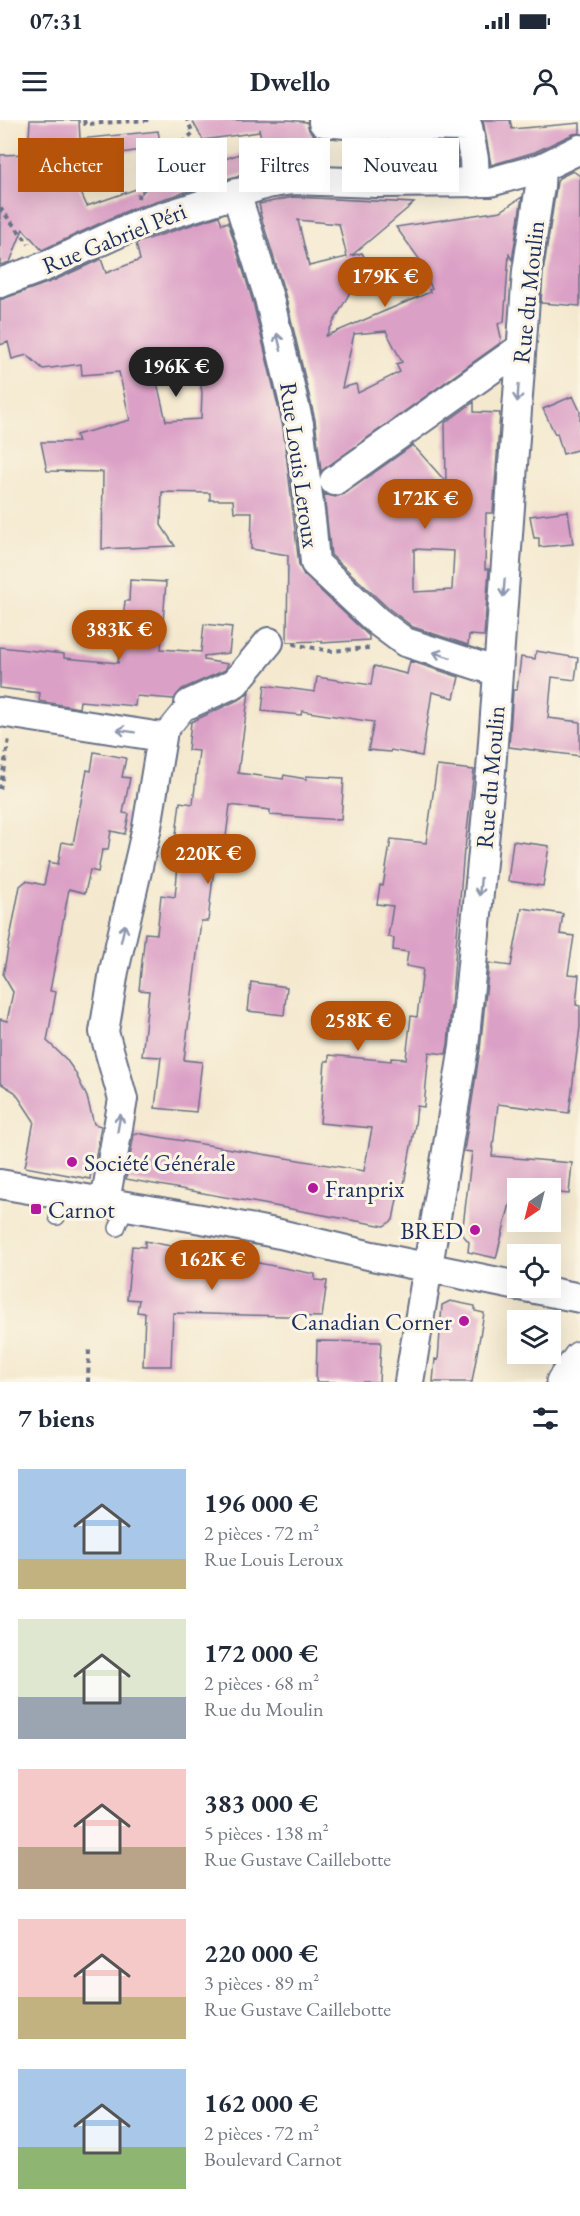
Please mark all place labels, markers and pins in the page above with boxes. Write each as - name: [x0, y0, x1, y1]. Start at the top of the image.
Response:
- pin: 179K €: [336, 257, 434, 308]
- pin: 196K €: [127, 347, 225, 398]
- pin: 172K €: [376, 479, 474, 530]
- pin: 383K €: [70, 610, 168, 661]
- pin: 220K €: [159, 834, 257, 885]
- pin: 258K €: [309, 1001, 407, 1052]
- place label: Société Générale: [84, 1147, 235, 1178]
- marker: Société Générale: [65, 1155, 79, 1169]
- place label: Franprix: [325, 1173, 405, 1204]
- marker: Franprix: [306, 1181, 320, 1195]
- place label: Carnot: [48, 1194, 115, 1225]
- marker: Carnot: [29, 1202, 43, 1216]
- place label: BRED: [400, 1215, 463, 1246]
- marker: BRED: [468, 1223, 482, 1237]
- pin: 162K €: [163, 1240, 261, 1291]
- place label: Canadian Corner: [291, 1306, 452, 1337]
- marker: Canadian Corner: [457, 1314, 471, 1328]

